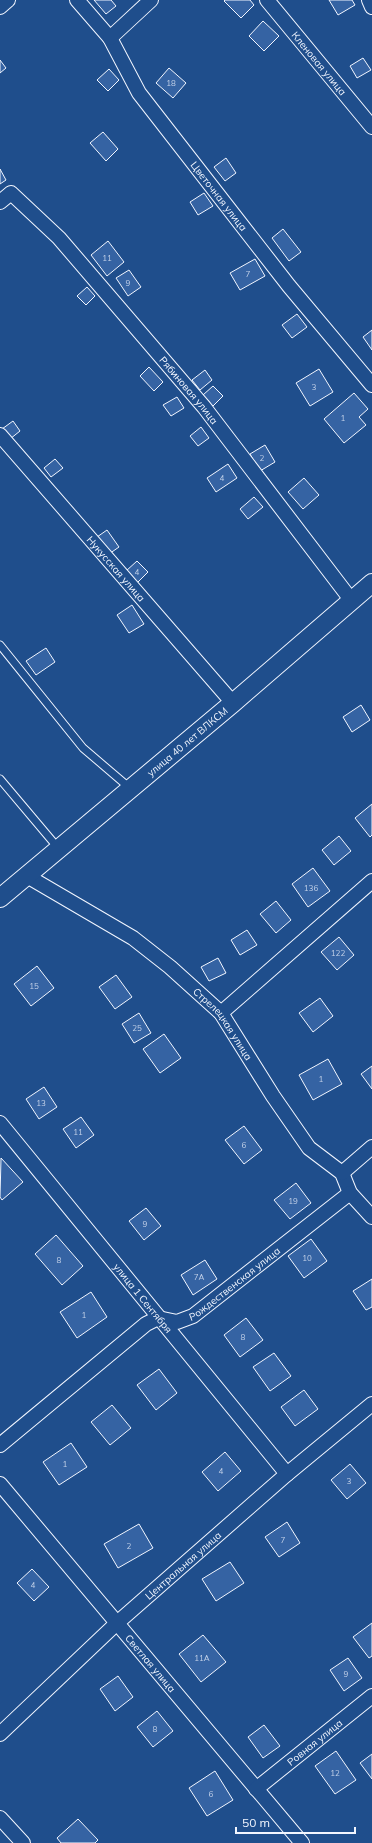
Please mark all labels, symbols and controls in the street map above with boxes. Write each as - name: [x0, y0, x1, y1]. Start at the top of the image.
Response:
- street label: Кленовая улица: [289, 29, 349, 98]
- house number: 18: [166, 78, 176, 88]
- street label: Цветочная улица: [188, 159, 250, 234]
- house number: 11: [102, 253, 112, 263]
- house number: 7: [246, 269, 251, 279]
- house number: 9: [126, 278, 131, 288]
- street label: Рябиновая улица: [156, 354, 221, 427]
- house number: 3: [312, 382, 317, 392]
- house number: 1: [341, 413, 346, 423]
- house number: 2: [260, 453, 265, 463]
- house number: 4: [220, 473, 225, 483]
- street label: Нукусская улица: [84, 533, 148, 604]
- house number: 4: [135, 567, 140, 577]
- street label: улица 40 лет ВЛКСМ: [144, 704, 230, 779]
- house number: 136: [304, 883, 318, 893]
- house number: 122: [331, 948, 345, 958]
- house number: 15: [29, 981, 39, 991]
- street label: Стрелецкая улица: [190, 985, 255, 1063]
- house number: 25: [132, 1023, 142, 1033]
- house number: 1: [319, 1074, 324, 1084]
- house number: 13: [36, 1098, 46, 1108]
- house number: 11: [73, 1127, 83, 1137]
- house number: 6: [242, 1140, 247, 1150]
- house number: 19: [288, 1196, 298, 1206]
- house number: 9: [143, 1219, 148, 1229]
- street label: Рождественская улица: [187, 1244, 283, 1324]
- house number: 10: [302, 1253, 312, 1263]
- house number: 8: [57, 1255, 62, 1265]
- street label: улица 1 Сентября: [110, 1261, 175, 1336]
- house number: 7А: [194, 1272, 204, 1282]
- house number: 1: [82, 1310, 87, 1320]
- house number: 8: [241, 1332, 246, 1342]
- house number: 1: [63, 1459, 68, 1469]
- house number: 4: [219, 1466, 224, 1476]
- house number: 3: [347, 1476, 352, 1486]
- street label: Центральная улица: [142, 1529, 224, 1602]
- house number: 7: [281, 1535, 286, 1545]
- house number: 2: [127, 1541, 132, 1551]
- house number: 4: [31, 1580, 36, 1590]
- street label: Светлая улица: [122, 1632, 178, 1695]
- house number: 11А: [194, 1653, 210, 1663]
- house number: 9: [344, 1669, 349, 1679]
- street label: Ровная улица: [285, 1716, 345, 1769]
- house number: 8: [153, 1724, 158, 1734]
- house number: 12: [330, 1768, 340, 1778]
- house number: 6: [209, 1789, 214, 1799]
- scale bar: [236, 1809, 355, 1835]
- text: 50 m: [242, 1815, 270, 1830]

